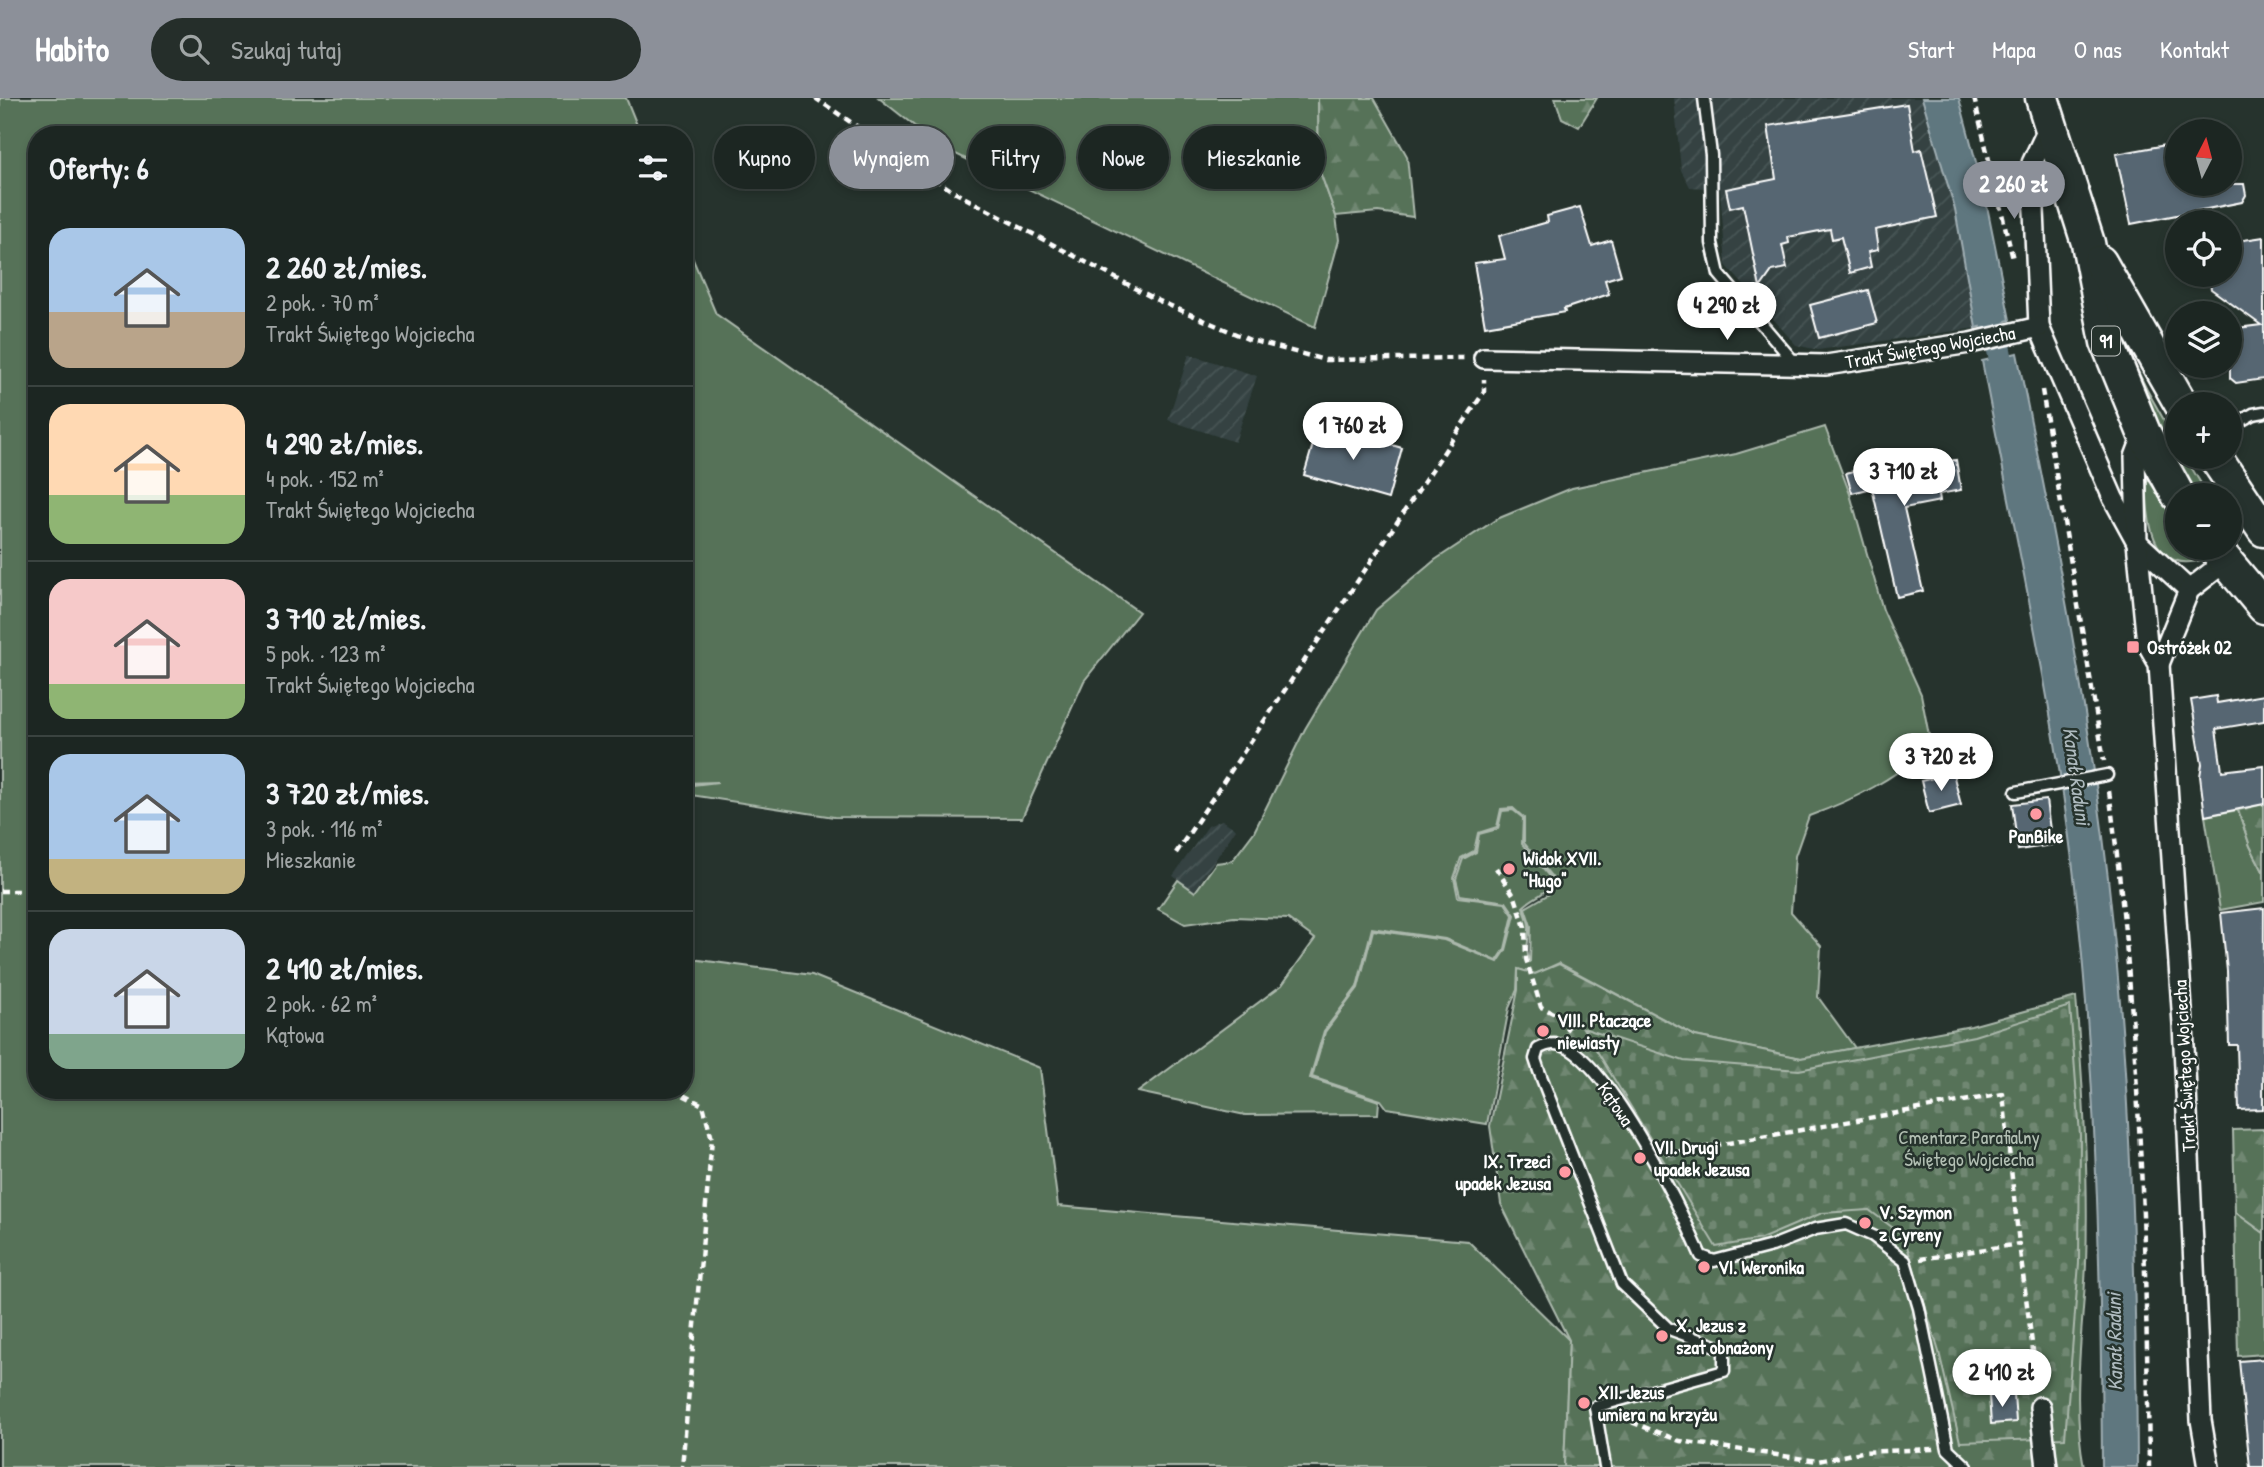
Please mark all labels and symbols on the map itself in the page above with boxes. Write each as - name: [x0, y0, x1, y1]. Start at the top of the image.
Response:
- north arrow: [2165, 119, 2242, 196]
- pin: 2 260 zł: [1942, 162, 2086, 221]
- pin: 4 290 zł: [1655, 282, 1799, 342]
- street label: Trakt Świętego Wojciecha: [1843, 319, 2018, 375]
- road number: 91: [2092, 327, 2120, 356]
- pin: 1 760 zł: [1281, 402, 1425, 462]
- pin: 3 710 zł: [1832, 448, 1976, 508]
- place label: Ostróżek 02: [2147, 634, 2232, 660]
- marker: Ostróżek 02: [2125, 639, 2141, 655]
- water label: Kanał Raduni: [2056, 725, 2099, 829]
- pin: 3 720 zł: [1869, 734, 2013, 793]
- marker: PanBike: [2028, 806, 2044, 822]
- place label: PanBike: [2009, 823, 2064, 849]
- place label: Widok XVII. "Hugo": [1523, 845, 1601, 894]
- marker: Widok XVII. "Hugo": [1501, 861, 1517, 877]
- street label: Trakt Świętego Wojciecha: [2166, 979, 2201, 1153]
- place label: VIII. Płaczące niewiasty: [1557, 1007, 1652, 1056]
- marker: VIII. Płaczące niewiasty: [1535, 1023, 1551, 1039]
- street label: Kątowa: [1592, 1077, 1640, 1132]
- park label: Cmentarz Parafialny Świętego Wojciecha: [1898, 1124, 2040, 1172]
- place label: VII. Drugi upadek Jezusa: [1654, 1134, 1750, 1183]
- place label: IX. Trzeci upadek Jezusa: [1456, 1148, 1552, 1197]
- marker: VII. Drugi upadek Jezusa: [1632, 1150, 1648, 1166]
- marker: IX. Trzeci upadek Jezusa: [1557, 1164, 1573, 1180]
- place label: V. Szymon z Cyreny: [1879, 1199, 1953, 1248]
- marker: V. Szymon z Cyreny: [1857, 1215, 1873, 1231]
- place label: VI. Weronika: [1718, 1254, 1805, 1280]
- marker: VI. Weronika: [1696, 1259, 1712, 1275]
- water label: Kanał Raduni: [2099, 1290, 2129, 1391]
- place label: X. Jezus z szat obnażony: [1676, 1312, 1774, 1361]
- marker: X. Jezus z szat obnażony: [1654, 1328, 1670, 1344]
- pin: 2 410 zł: [1930, 1350, 2074, 1409]
- place label: XII. Jezus umiera na krzyżu: [1598, 1379, 1717, 1428]
- marker: XII. Jezus umiera na krzyżu: [1576, 1395, 1592, 1411]

